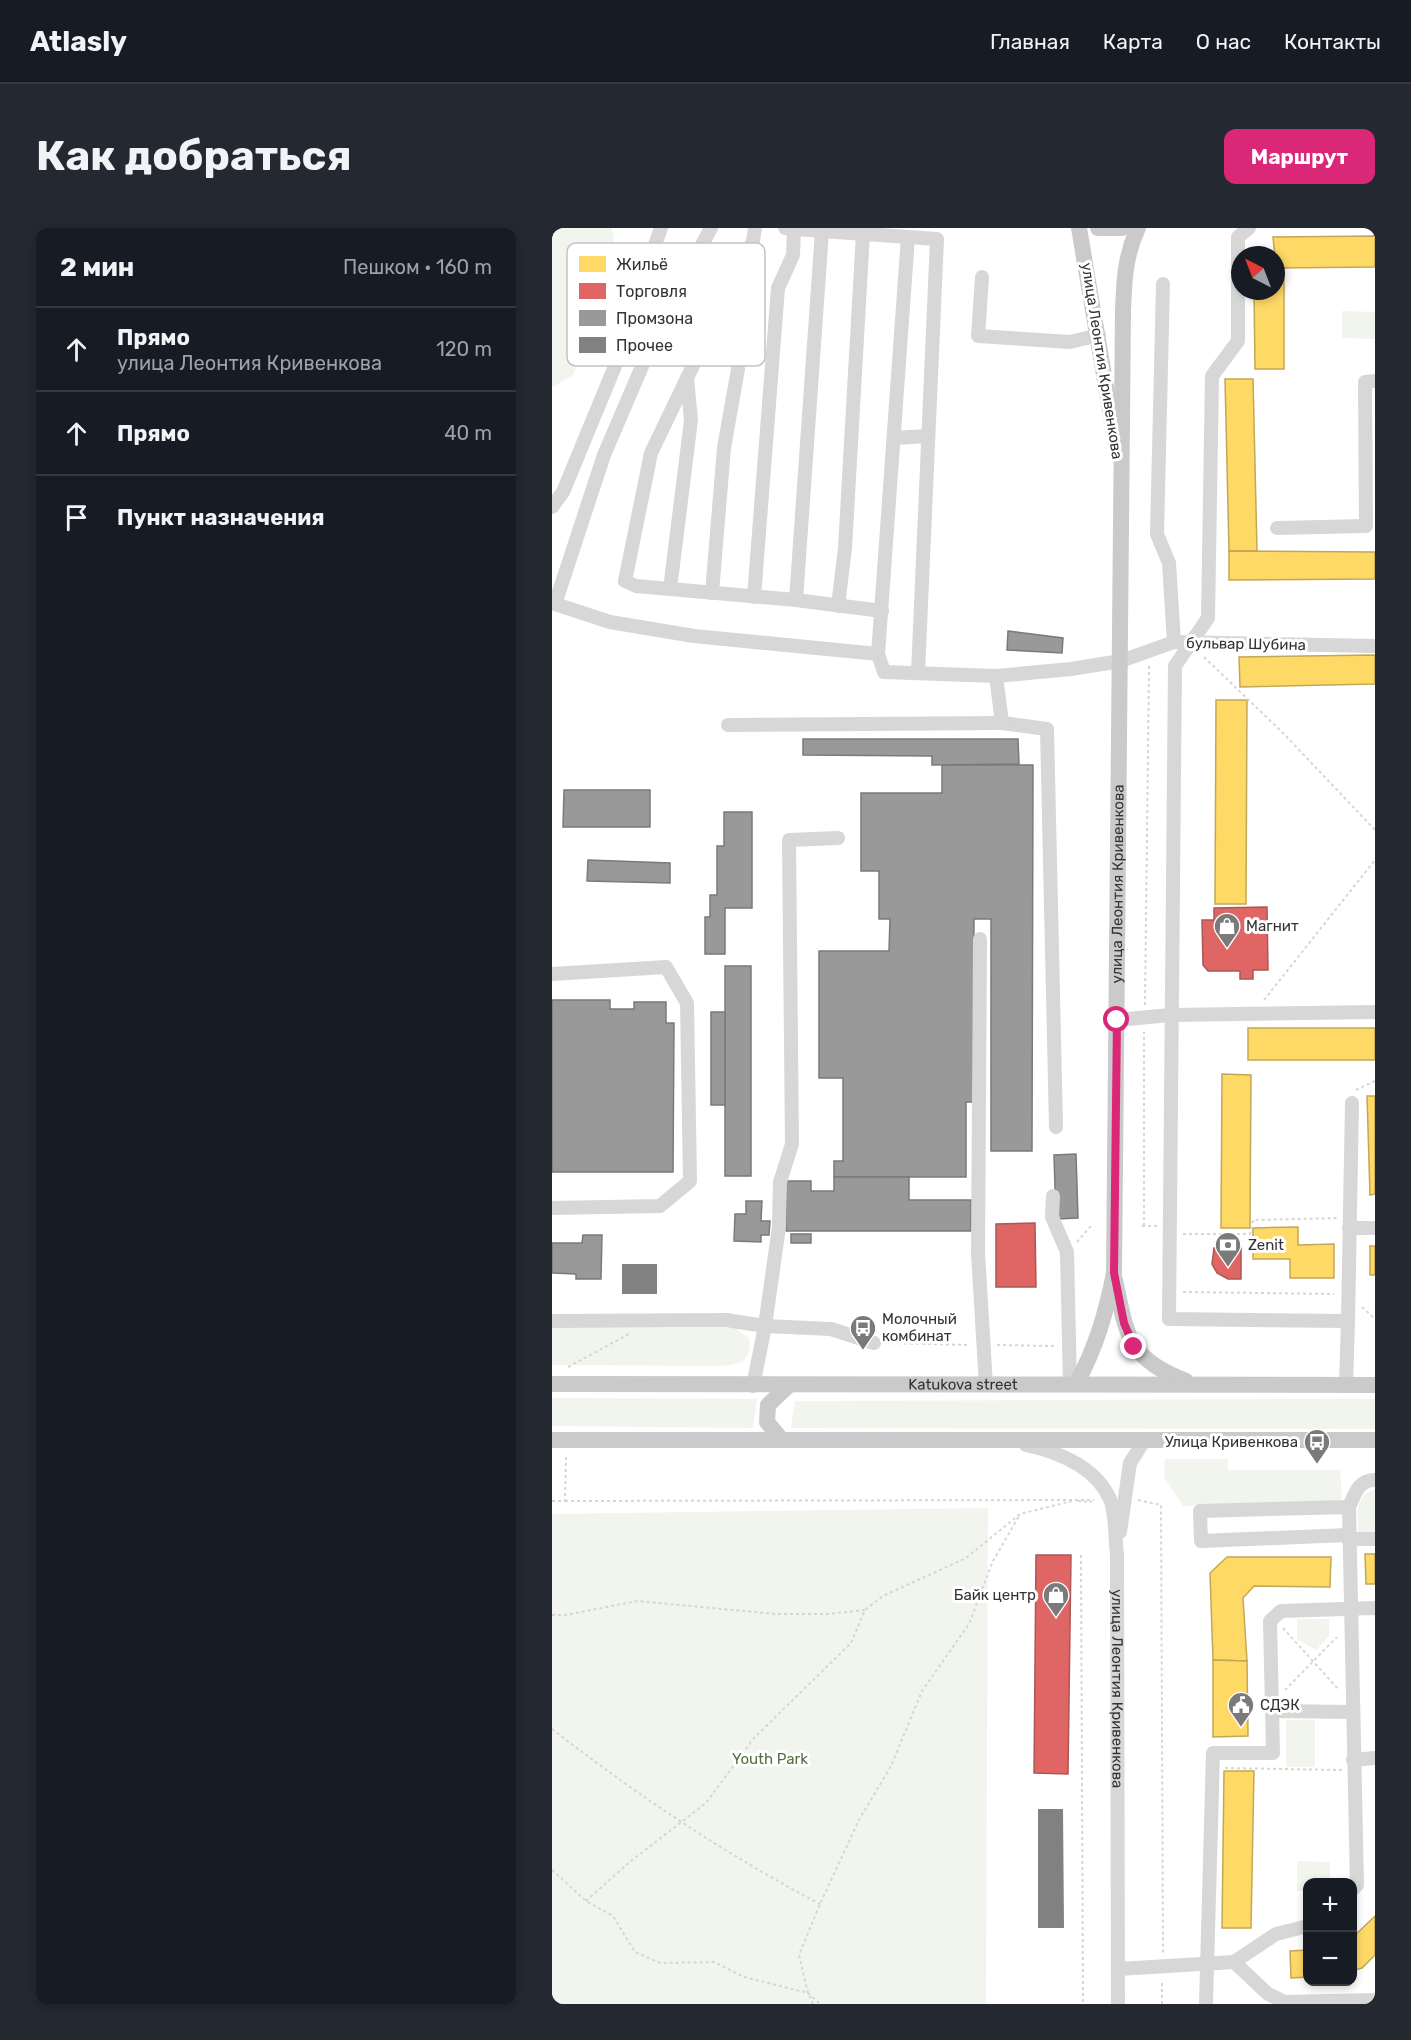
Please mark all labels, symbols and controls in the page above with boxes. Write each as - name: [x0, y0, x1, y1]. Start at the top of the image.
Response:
- text: Atlasly: [30, 25, 127, 58]
- text: Главная: [990, 29, 1070, 54]
- text: Карта: [1103, 29, 1163, 54]
- text: О нас: [1196, 29, 1251, 54]
- text: Контакты: [1284, 29, 1381, 54]
- button: Маршрут: [1224, 129, 1375, 184]
- text: Как добраться: [36, 131, 352, 181]
- legend: [567, 243, 765, 366]
- north arrow: [1231, 246, 1285, 300]
- text: 2 мин: [60, 252, 134, 283]
- text: Пешком · 160 m: [343, 255, 492, 279]
- text: Жильё: [616, 255, 668, 274]
- street label: улица Леонтия Кривенкова: [1078, 261, 1126, 461]
- text: Торговля: [616, 282, 687, 301]
- text: Промзона: [616, 309, 693, 328]
- text: Прямо: [117, 324, 190, 351]
- icon: ahead: [60, 333, 93, 366]
- text: Прочее: [616, 336, 673, 355]
- text: 120 m: [436, 337, 492, 361]
- text: улица Леонтия Кривенкова: [117, 351, 382, 375]
- icon: ahead: [60, 417, 93, 450]
- text: Прямо: [117, 420, 190, 447]
- text: 40 m: [444, 421, 492, 445]
- icon: arrive: [60, 501, 93, 534]
- text: Пункт назначения: [117, 504, 325, 531]
- street label: бульвар Шубина: [1186, 634, 1306, 654]
- street label: улица Леонтия Кривенкова: [1108, 784, 1128, 983]
- shop icon: Магнит: [1212, 911, 1242, 949]
- place label: Магнит: [1246, 917, 1299, 935]
- route start: [1103, 1006, 1129, 1032]
- bank icon: Zenit: [1213, 1230, 1243, 1268]
- place label: Zenit: [1248, 1236, 1284, 1254]
- place label: Молочный комбинат: [882, 1310, 957, 1345]
- bus stop icon: Молочный комбинат: [848, 1313, 878, 1351]
- route end: [1120, 1333, 1146, 1359]
- street label: Katukova street: [908, 1375, 1018, 1394]
- bus stop icon: Улица Кривенкова: [1302, 1427, 1332, 1465]
- place label: Улица Кривенкова: [1165, 1433, 1298, 1451]
- shop icon: Байк центр: [1041, 1580, 1071, 1618]
- place label: Байк центр: [954, 1586, 1036, 1604]
- street label: улица Леонтия Кривенкова: [1108, 1589, 1127, 1788]
- public building icon: СДЭК: [1226, 1690, 1256, 1728]
- place label: СДЭК: [1260, 1696, 1300, 1714]
- park label: Youth Park: [732, 1750, 808, 1768]
- map controls: [1303, 1878, 1357, 1986]
- button: +: [1303, 1878, 1357, 1932]
- button: −: [1303, 1932, 1357, 1986]

